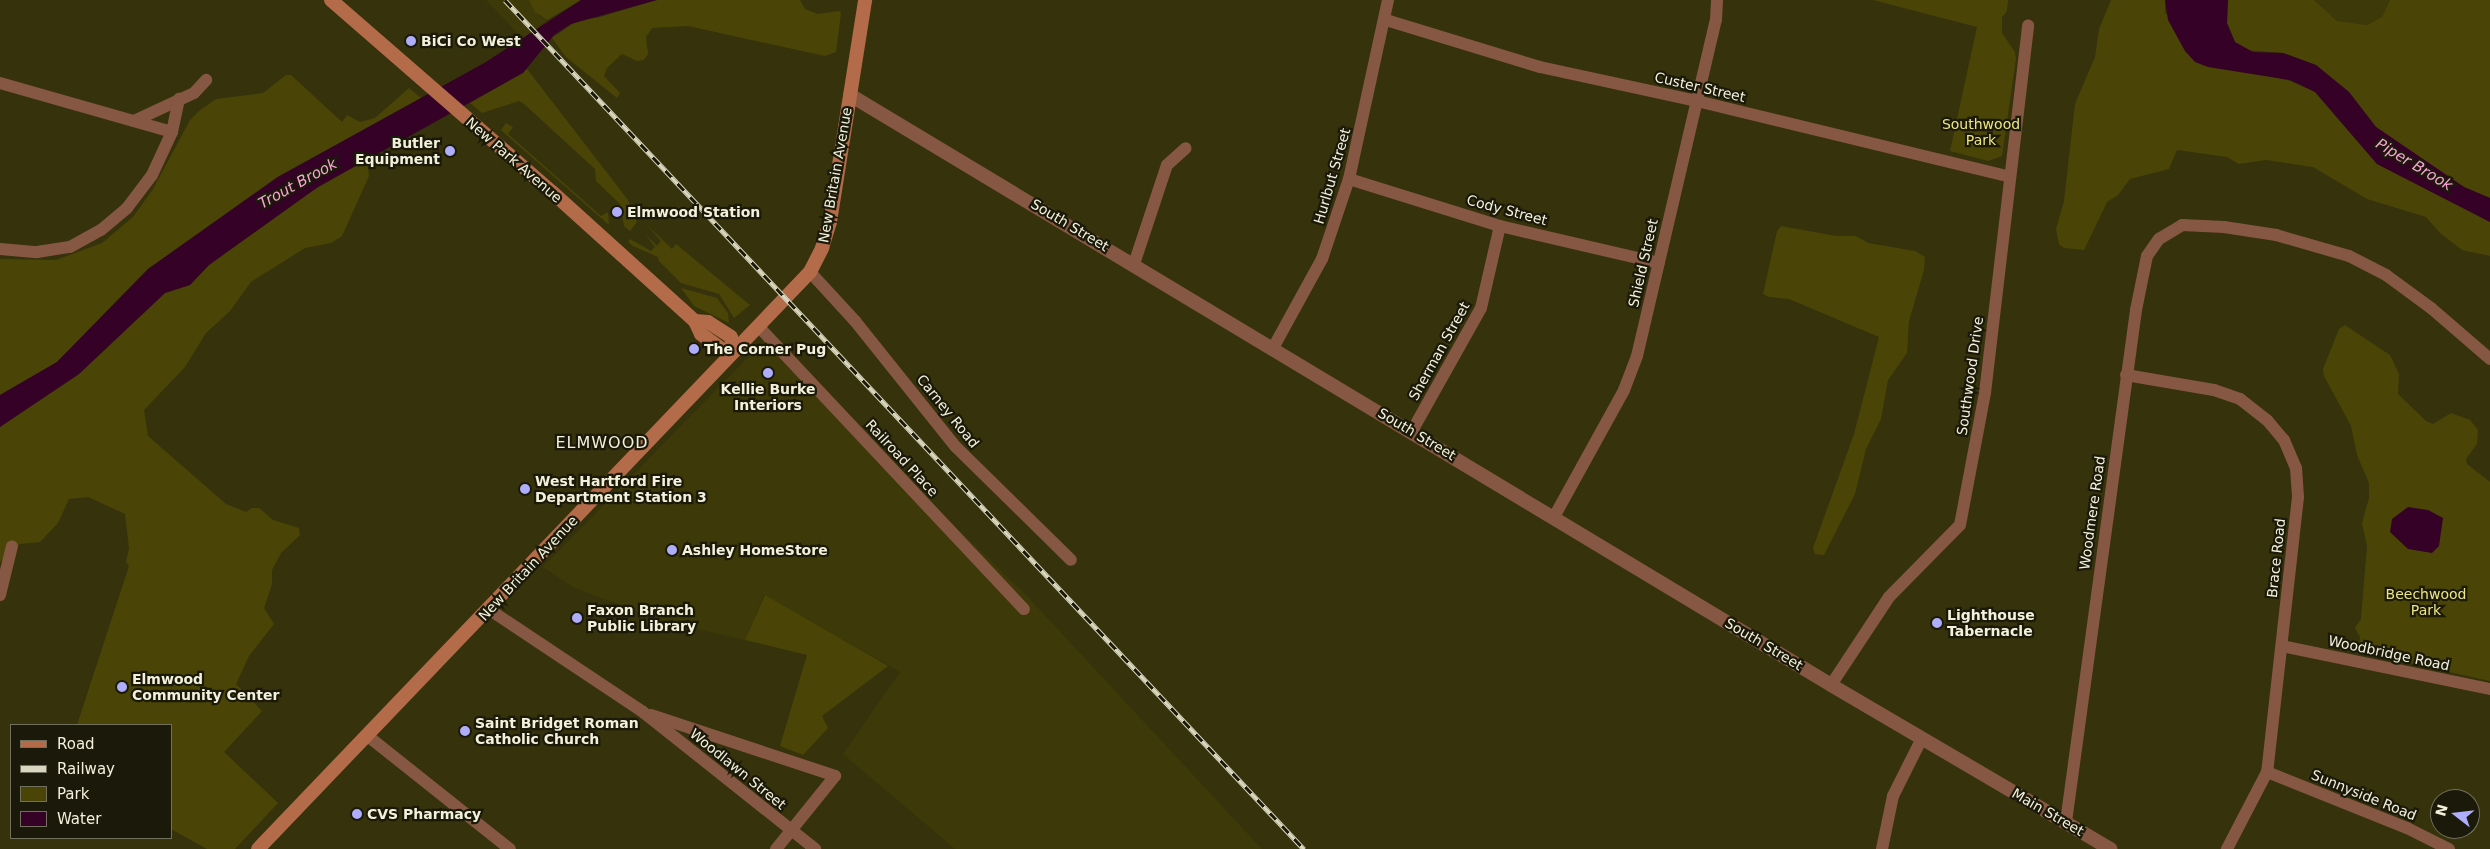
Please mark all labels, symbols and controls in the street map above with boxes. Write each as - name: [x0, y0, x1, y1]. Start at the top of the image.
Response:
- place label: BiCi Co West: [421, 33, 521, 49]
- marker: BiCi Co West: [405, 35, 417, 47]
- street label: Custer Street: [1653, 68, 1747, 106]
- street label: New Britain Avenue: [815, 106, 855, 244]
- street label: New Park Avenue: [463, 114, 565, 206]
- park label: Southwood Park: [1942, 116, 2020, 148]
- street label: Hurlbut Street: [1310, 126, 1354, 226]
- place label: Butler Equipment: [355, 135, 440, 168]
- water label: Piper Brook: [2372, 135, 2456, 195]
- marker: Butler Equipment: [444, 145, 456, 157]
- water label: Trout Brook: [256, 155, 340, 213]
- street label: Cody Street: [1465, 191, 1549, 229]
- street label: South Street: [1028, 195, 1112, 255]
- place label: Elmwood Station: [627, 204, 760, 220]
- marker: Elmwood Station: [611, 206, 623, 218]
- street label: Shield Street: [1625, 217, 1661, 309]
- street label: Sherman Street: [1405, 299, 1473, 403]
- street label: Southwood Drive: [1953, 315, 1987, 437]
- place label: The Corner Pug: [704, 341, 826, 357]
- marker: The Corner Pug: [688, 343, 700, 355]
- marker: Kellie Burke Interiors: [762, 367, 774, 379]
- street label: Carney Road: [913, 371, 983, 451]
- place label: Kellie Burke Interiors: [721, 381, 815, 414]
- street label: South Street: [1375, 404, 1459, 464]
- street label: Railroad Place: [862, 416, 942, 500]
- district label: ELMWOOD: [555, 433, 649, 453]
- street label: Woodmere Road: [2076, 455, 2108, 571]
- place label: West Hartford Fire Department Station 3: [535, 473, 707, 506]
- marker: West Hartford Fire Department Station 3: [519, 483, 531, 495]
- street label: New Britain Avenue: [475, 512, 581, 624]
- street label: Brace Road: [2263, 517, 2289, 599]
- place label: Ashley HomeStore: [682, 542, 828, 558]
- marker: Ashley HomeStore: [666, 544, 678, 556]
- park label: Beechwood Park: [2386, 586, 2466, 618]
- place label: Faxon Branch Public Library: [587, 602, 696, 634]
- place label: Lighthouse Tabernacle: [1947, 607, 2035, 640]
- marker: Faxon Branch Public Library: [571, 612, 583, 624]
- street label: South Street: [1722, 614, 1806, 674]
- marker: Lighthouse Tabernacle: [1931, 617, 1943, 629]
- street label: Woodbridge Road: [2327, 632, 2451, 674]
- place label: Elmwood Community Center: [132, 671, 279, 704]
- marker: Elmwood Community Center: [116, 681, 128, 693]
- place label: Saint Bridget Roman Catholic Church: [475, 715, 639, 748]
- legend: [10, 724, 172, 839]
- marker: Saint Bridget Roman Catholic Church: [459, 725, 471, 737]
- street label: Woodlawn Street: [687, 725, 789, 813]
- text: Road: [57, 735, 95, 753]
- text: Railway: [57, 760, 115, 778]
- street label: Sunnyside Road: [2309, 766, 2419, 824]
- text: Park: [57, 785, 89, 803]
- street label: Main Street: [2009, 785, 2087, 839]
- north arrow: [2430, 789, 2480, 839]
- text: N: [2432, 802, 2451, 818]
- place label: CVS Pharmacy: [367, 806, 481, 822]
- marker: CVS Pharmacy: [351, 808, 363, 820]
- text: Water: [57, 810, 101, 828]

